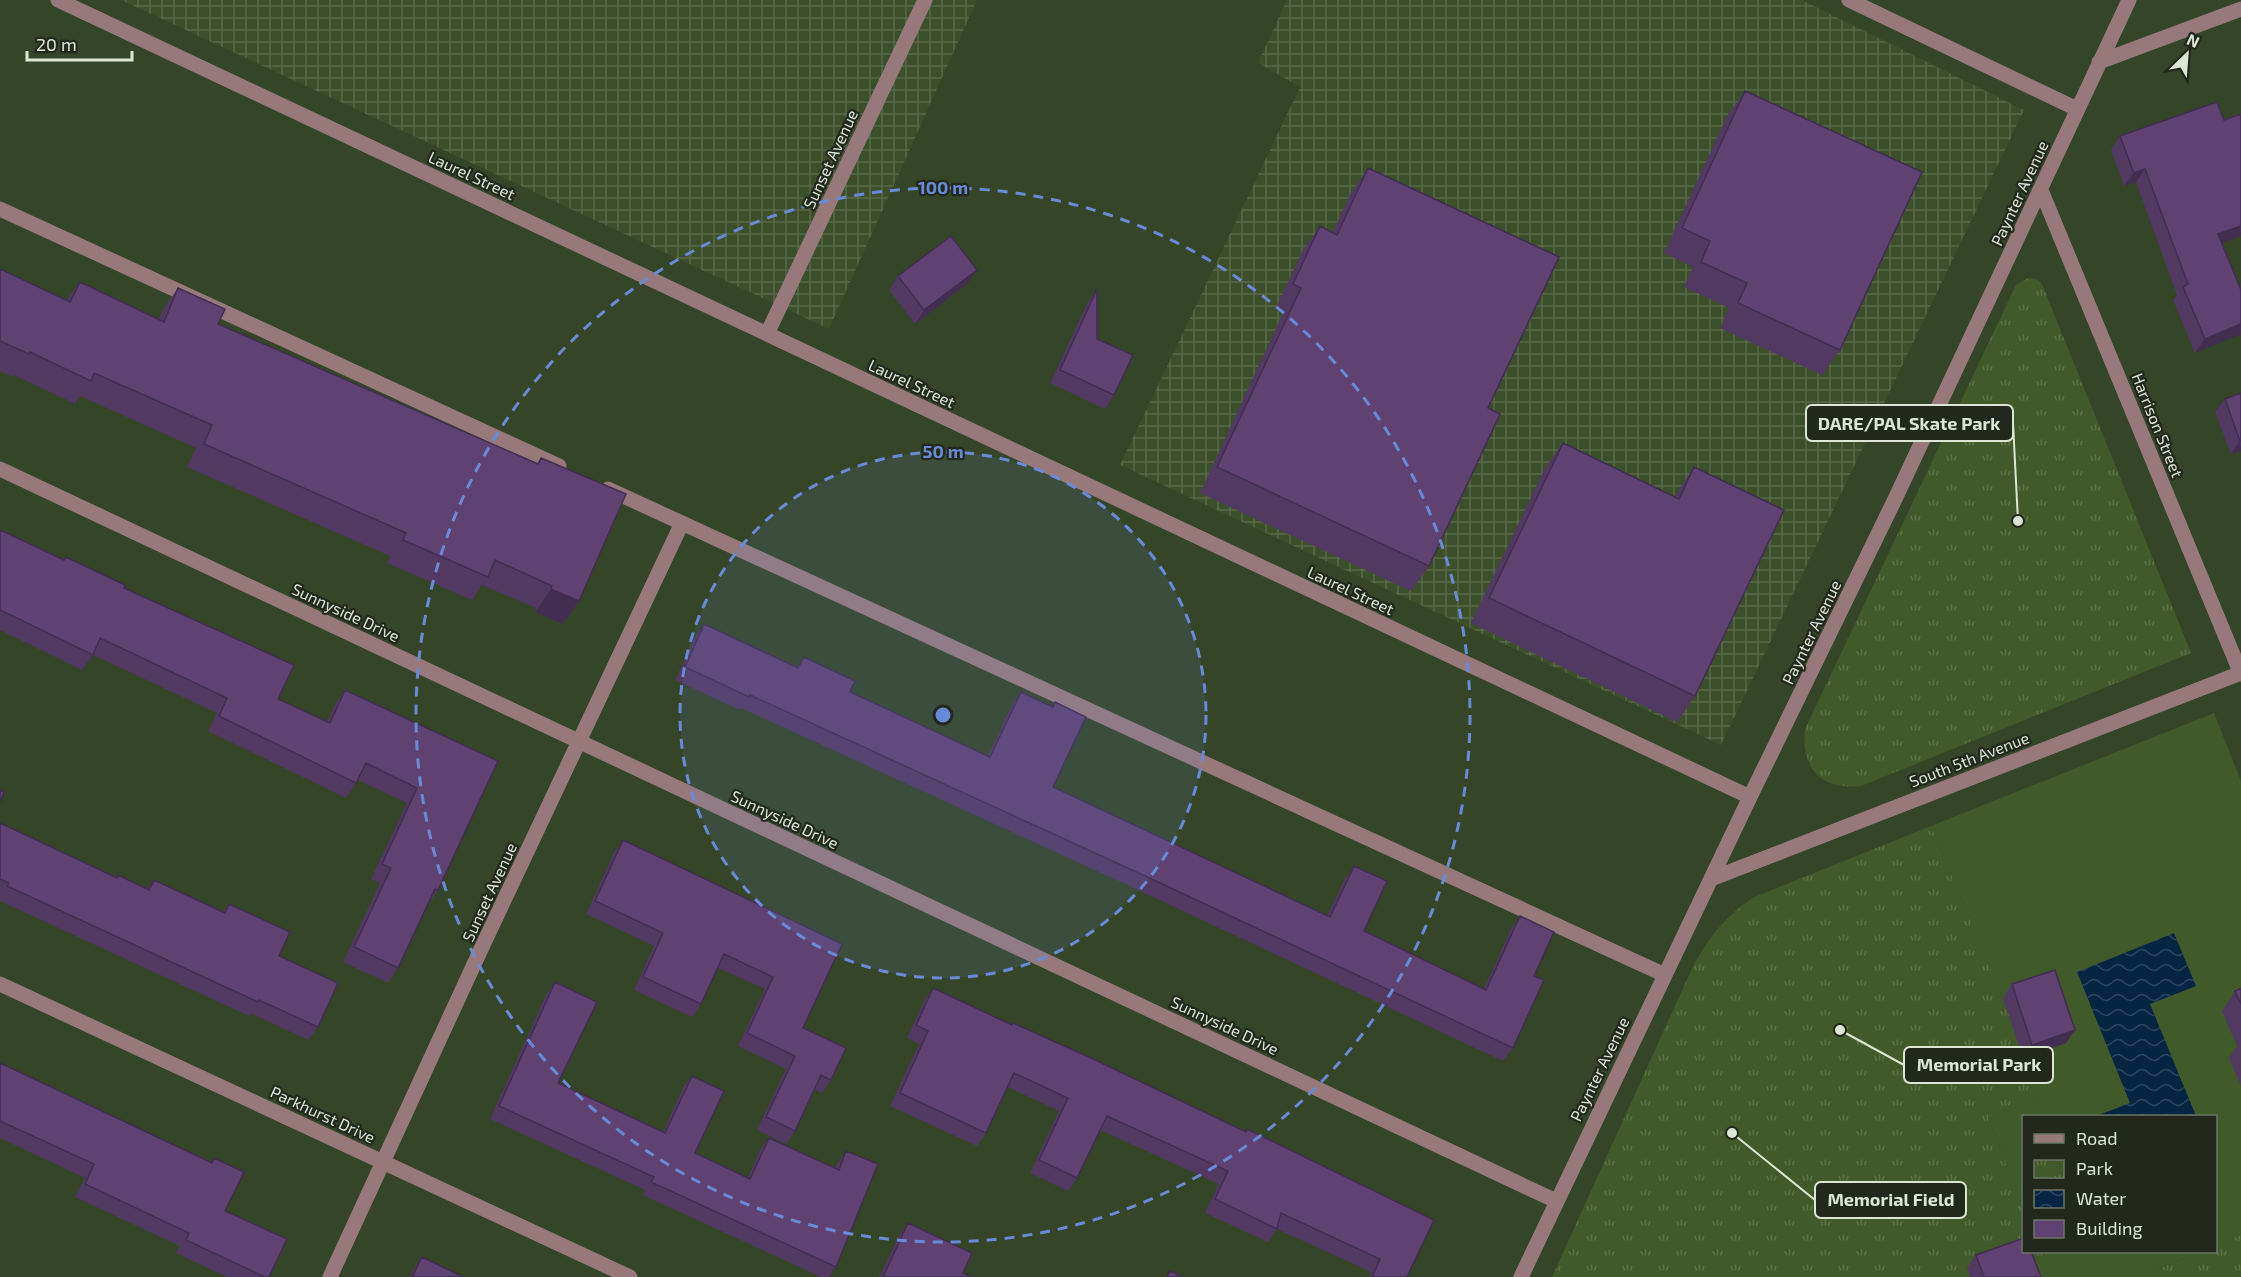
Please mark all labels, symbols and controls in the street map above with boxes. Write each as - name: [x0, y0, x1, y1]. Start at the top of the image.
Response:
- scale bar: [27, 24, 132, 62]
- north arrow: [2157, 24, 2217, 84]
- text: N: [2184, 29, 2203, 51]
- text: 20 m: [36, 33, 77, 55]
- street label: Sunset Avenue: [799, 106, 861, 212]
- street label: Paynter Avenue: [1986, 138, 2052, 248]
- street label: Laurel Street: [426, 147, 518, 203]
- text: 100 m: [918, 176, 968, 198]
- street label: Laurel Street: [866, 355, 958, 411]
- street label: Harrison Street: [2128, 370, 2188, 480]
- callout: DARE/PAL Skate Park: [1806, 405, 2013, 441]
- text: DARE/PAL Skate Park: [1818, 412, 2000, 434]
- text: 50 m: [922, 440, 964, 462]
- street label: Laurel Street: [1305, 562, 1397, 618]
- street label: Paynter Avenue: [1778, 577, 1844, 687]
- street label: Sunnyside Drive: [289, 579, 403, 645]
- centre of rings: [933, 705, 953, 725]
- street label: South 5th Avenue: [1906, 727, 2032, 791]
- street label: Sunnyside Drive: [728, 786, 842, 852]
- street label: Sunset Avenue: [458, 839, 520, 945]
- street label: Sunnyside Drive: [1168, 992, 1282, 1058]
- street label: Paynter Avenue: [1566, 1014, 1632, 1124]
- callout: Memorial Park: [1904, 1047, 2053, 1083]
- text: Memorial Park: [1917, 1053, 2041, 1075]
- street label: Parkhurst Drive: [268, 1081, 378, 1147]
- legend: [2022, 1115, 2217, 1253]
- text: Road: [2076, 1127, 2117, 1149]
- text: Park: [2076, 1157, 2113, 1179]
- callout: Memorial Field: [1815, 1182, 1966, 1218]
- text: Water: [2076, 1187, 2126, 1209]
- text: Memorial Field: [1827, 1188, 1955, 1210]
- text: Building: [2076, 1217, 2143, 1239]

